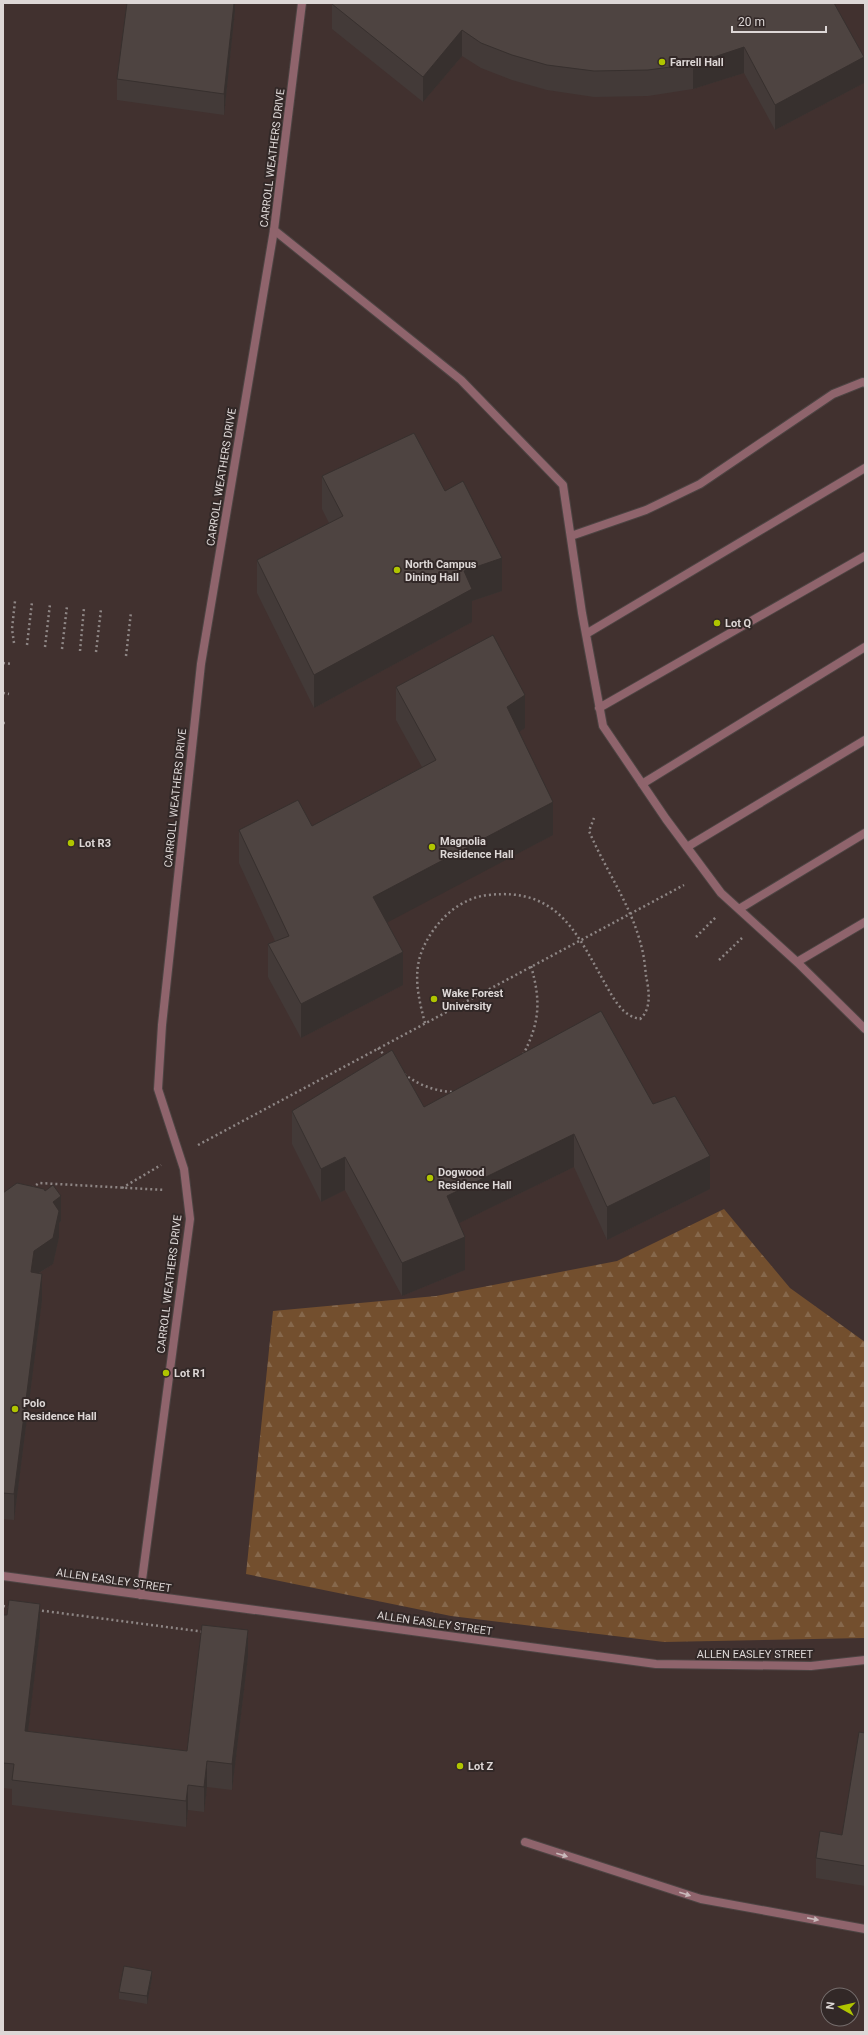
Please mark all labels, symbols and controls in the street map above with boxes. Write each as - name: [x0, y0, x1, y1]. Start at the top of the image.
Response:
- scale bar: [732, 8, 826, 34]
- text: 20 m: [738, 15, 765, 29]
- place label: Farrell Hall: [670, 56, 724, 69]
- marker: Farrell Hall: [657, 57, 667, 67]
- street label: CARROLL WEATHERS DRIVE: [258, 88, 287, 228]
- street label: CARROLL WEATHERS DRIVE: [204, 407, 239, 547]
- place label: North Campus Dining Hall: [405, 558, 477, 584]
- marker: North Campus Dining Hall: [392, 565, 402, 575]
- place label: Lot Q: [725, 617, 752, 630]
- marker: Lot Q: [712, 618, 722, 628]
- street label: CARROLL WEATHERS DRIVE: [162, 728, 189, 868]
- place label: Magnolia Residence Hall: [440, 835, 514, 861]
- place label: Lot R3: [79, 837, 111, 850]
- marker: Lot R3: [66, 838, 76, 848]
- marker: Magnolia Residence Hall: [427, 842, 437, 852]
- place label: Wake Forest University: [442, 987, 503, 1013]
- marker: Wake Forest University: [429, 994, 439, 1004]
- place label: Dogwood Residence Hall: [438, 1166, 512, 1192]
- marker: Dogwood Residence Hall: [425, 1173, 435, 1183]
- street label: CARROLL WEATHERS DRIVE: [155, 1214, 184, 1354]
- place label: Lot R1: [174, 1367, 206, 1380]
- marker: Lot R1: [161, 1368, 171, 1378]
- place label: Polo Residence Hall: [23, 1397, 97, 1423]
- marker: Polo Residence Hall: [10, 1404, 20, 1414]
- street label: ALLEN EASLEY STREET: [55, 1566, 173, 1595]
- street label: ALLEN EASLEY STREET: [376, 1609, 494, 1638]
- street label: ALLEN EASLEY STREET: [697, 1648, 814, 1661]
- place label: Lot Z: [468, 1760, 494, 1773]
- marker: Lot Z: [455, 1761, 465, 1771]
- one-way arrow: [556, 1852, 568, 1858]
- one-way arrow: [680, 1891, 692, 1897]
- one-way arrow: [807, 1917, 819, 1923]
- north arrow: [820, 1987, 860, 2027]
- text: N: [824, 2001, 838, 2010]

